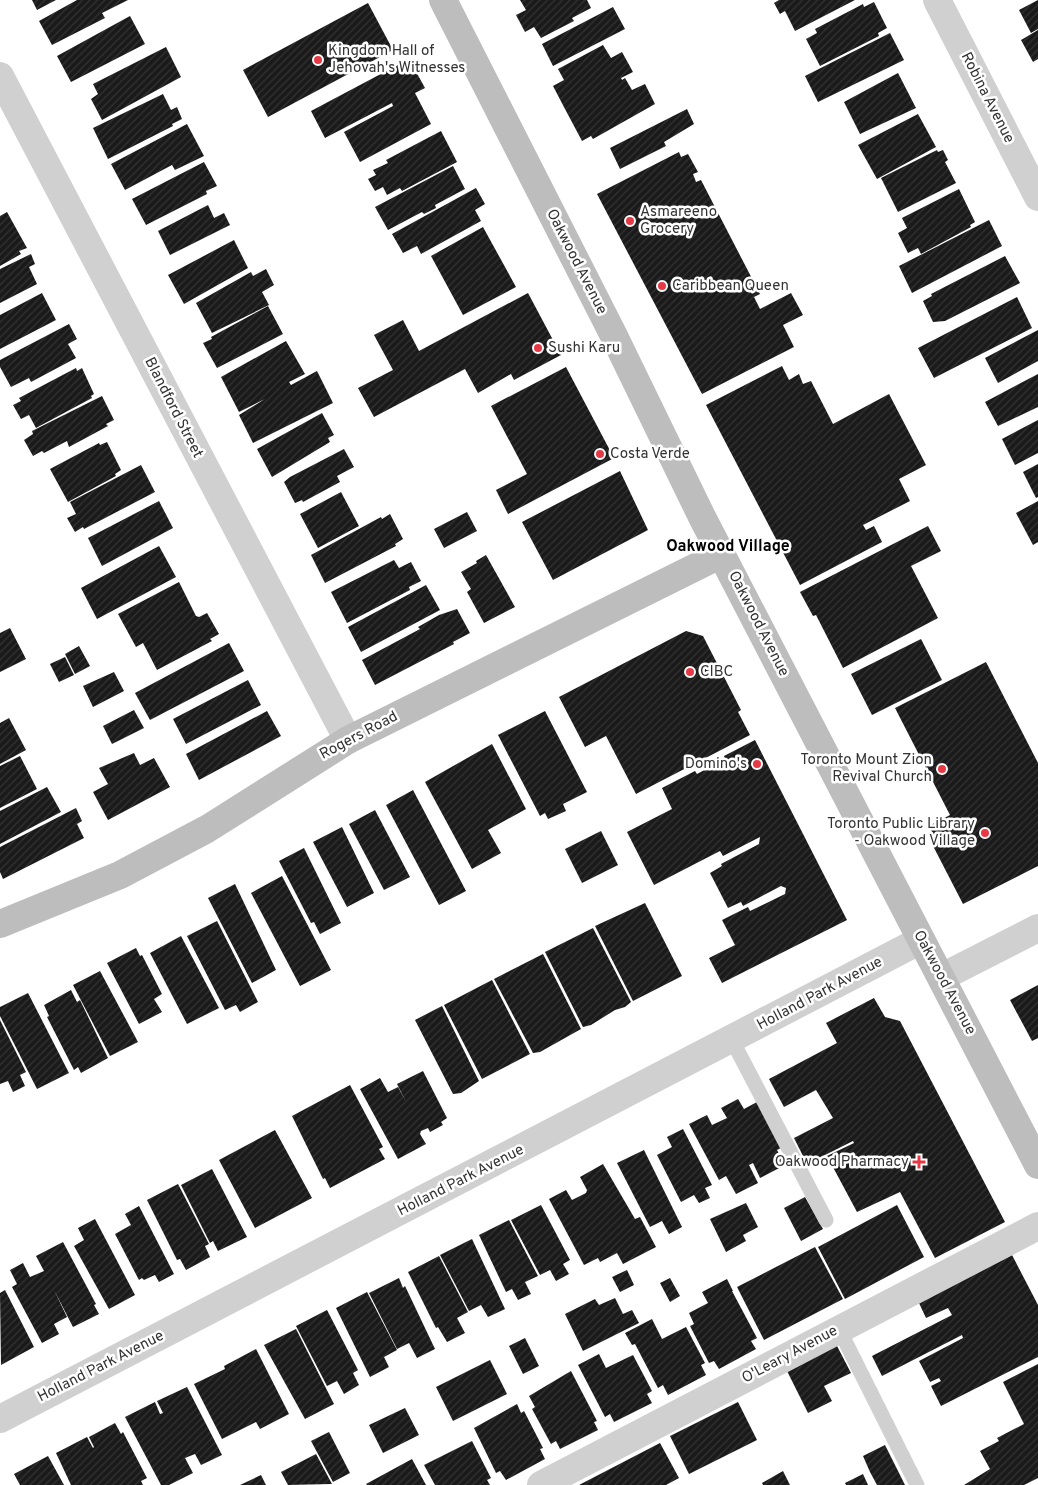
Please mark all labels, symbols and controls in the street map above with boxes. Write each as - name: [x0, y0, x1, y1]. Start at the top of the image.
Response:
- place label: Kingdom Hall of Jehovah's Witnesses: [328, 42, 465, 78]
- street label: Robina Avenue: [956, 49, 1018, 147]
- marker: Kingdom Hall of Jehovah's Witnesses: [312, 54, 324, 66]
- place label: Asmareeno Grocery: [640, 203, 717, 239]
- street label: Oakwood Avenue: [541, 206, 611, 318]
- marker: Asmareeno Grocery: [624, 215, 636, 227]
- place label: Caribbean Queen: [672, 277, 789, 296]
- marker: Caribbean Queen: [656, 280, 668, 292]
- place label: Sushi Karu: [548, 339, 620, 358]
- marker: Sushi Karu: [532, 342, 544, 354]
- street label: Blandford Street: [139, 354, 207, 462]
- place label: Costa Verde: [610, 445, 690, 464]
- marker: Costa Verde: [594, 448, 606, 460]
- district label: Oakwood Village: [666, 537, 790, 557]
- street label: Oakwood Avenue: [723, 568, 793, 680]
- place label: CIBC: [700, 663, 733, 682]
- marker: CIBC: [684, 666, 696, 678]
- street label: Rogers Road: [317, 707, 401, 765]
- place label: Toronto Mount Zion Revival Church: [800, 751, 932, 787]
- place label: Domino's: [685, 755, 747, 774]
- marker: Domino's: [751, 758, 763, 770]
- marker: Toronto Mount Zion Revival Church: [936, 763, 948, 775]
- place label: Toronto Public Library - Oakwood Village: [827, 815, 975, 851]
- marker: Toronto Public Library - Oakwood Village: [979, 827, 991, 839]
- street label: Oakwood Avenue: [908, 928, 980, 1038]
- street label: Holland Park Avenue: [754, 953, 886, 1035]
- street label: Holland Park Avenue: [395, 1141, 527, 1221]
- place label: Oakwood Pharmacy: [775, 1153, 909, 1172]
- marker: Oakwood Pharmacy: [913, 1156, 925, 1168]
- street label: O'Leary Avenue: [739, 1322, 841, 1388]
- street label: Holland Park Avenue: [35, 1327, 167, 1407]

